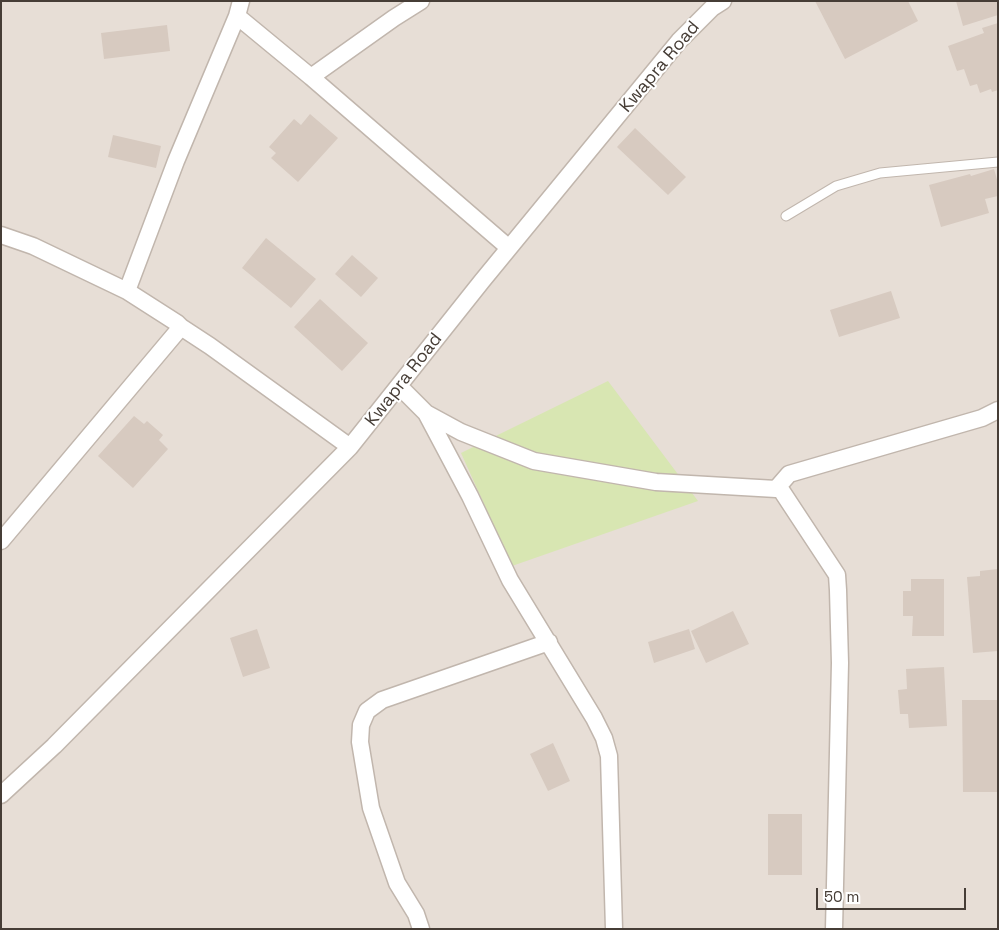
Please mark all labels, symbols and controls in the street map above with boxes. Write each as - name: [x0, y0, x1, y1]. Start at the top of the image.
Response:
- street label: Kwapra Road: [616, 17, 704, 117]
- street label: Kwapra Road: [361, 329, 447, 431]
- scale bar: [819, 878, 969, 910]
- text: 50 m: [824, 887, 859, 906]

